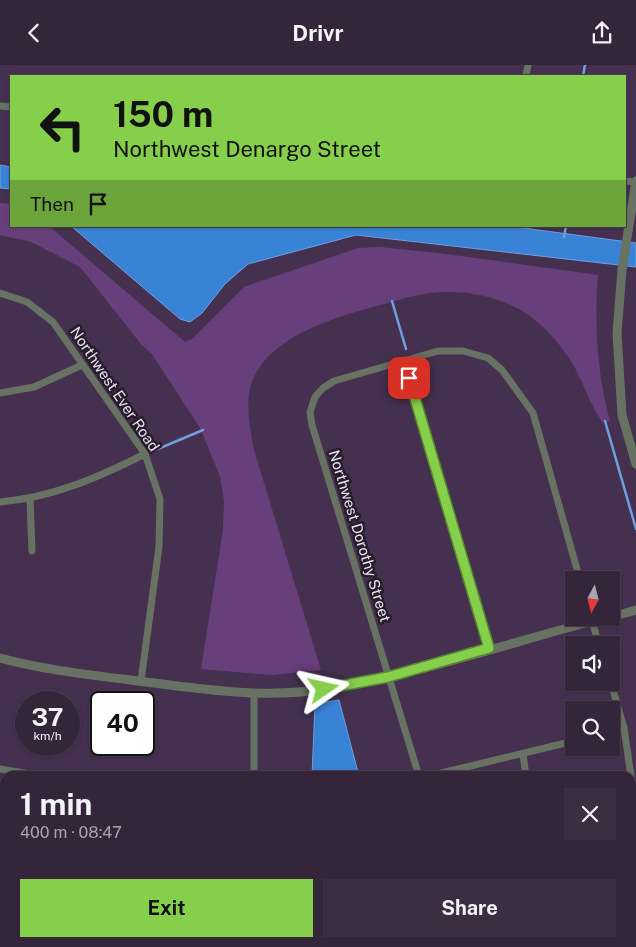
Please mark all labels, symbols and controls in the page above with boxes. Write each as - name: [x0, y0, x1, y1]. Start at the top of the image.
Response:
- icon: back: [20, 19, 48, 47]
- icon: share: [588, 19, 616, 47]
- text: Drivr: [292, 20, 344, 46]
- text: 150 m: [113, 94, 213, 135]
- icon: left: [30, 95, 95, 160]
- text: Northwest Denargo Street: [113, 136, 381, 162]
- icon: arrive: [84, 190, 112, 218]
- text: Then: [30, 193, 74, 215]
- street label: Northwest Ever Road: [67, 324, 163, 454]
- pin: [388, 357, 430, 399]
- icon: arrive: [395, 364, 423, 392]
- street label: Northwest Dorothy Street: [326, 448, 394, 624]
- north arrow: [565, 571, 620, 626]
- map controls: [565, 571, 620, 756]
- button: sound: [565, 636, 620, 691]
- position arrow: [297, 662, 349, 714]
- speed limit sign: 40: [90, 691, 155, 756]
- button: search: [565, 701, 620, 756]
- text: 37: [32, 702, 63, 732]
- text: km/h: [33, 729, 62, 743]
- text: 1 min: [20, 786, 92, 822]
- button: close: [564, 788, 616, 840]
- text: 400 m · 08:47: [20, 823, 122, 842]
- button: Exit: [20, 879, 313, 937]
- button: Share: [323, 879, 616, 937]

